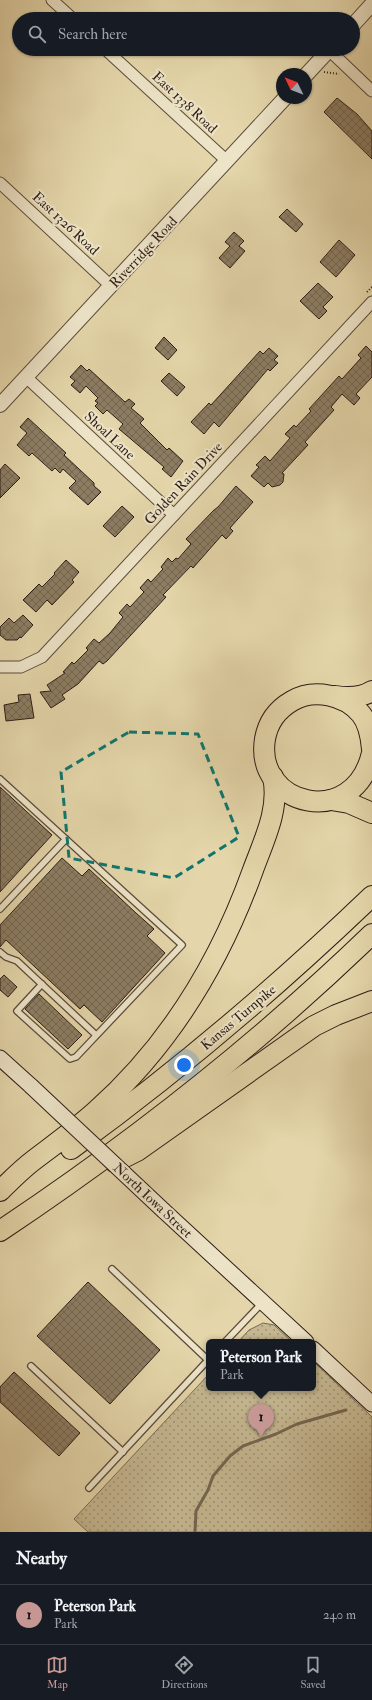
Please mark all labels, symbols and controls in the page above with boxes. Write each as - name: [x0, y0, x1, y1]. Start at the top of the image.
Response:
- search box: [12, 12, 360, 56]
- icon: search: [26, 23, 48, 45]
- text: Search here: [58, 25, 127, 44]
- street label: East 1338 Road: [149, 68, 221, 137]
- north arrow: [276, 68, 312, 104]
- street label: East 1326 Road: [29, 188, 103, 259]
- street label: Riverridge Road: [106, 213, 181, 292]
- street label: Shoal Lane: [81, 408, 139, 463]
- street label: Golden Rain Drive: [141, 438, 226, 528]
- street label: Kansas Turnpike: [197, 981, 280, 1054]
- your location: [174, 1055, 194, 1075]
- street label: North Iowa Street: [110, 1159, 196, 1242]
- popup: [206, 1339, 316, 1391]
- text: Peterson Park: [220, 1348, 302, 1367]
- text: Park: [220, 1367, 244, 1383]
- pin: 1: [248, 1404, 274, 1437]
- text: Nearby: [16, 1548, 67, 1569]
- text: Peterson Park: [54, 1597, 136, 1616]
- text: 1: [27, 1607, 31, 1623]
- text: 240 m: [323, 1607, 356, 1623]
- text: Park: [54, 1616, 78, 1632]
- tab: Map: [46, 1654, 68, 1691]
- tab: Directions: [161, 1654, 208, 1691]
- tab: Saved: [300, 1654, 326, 1691]

